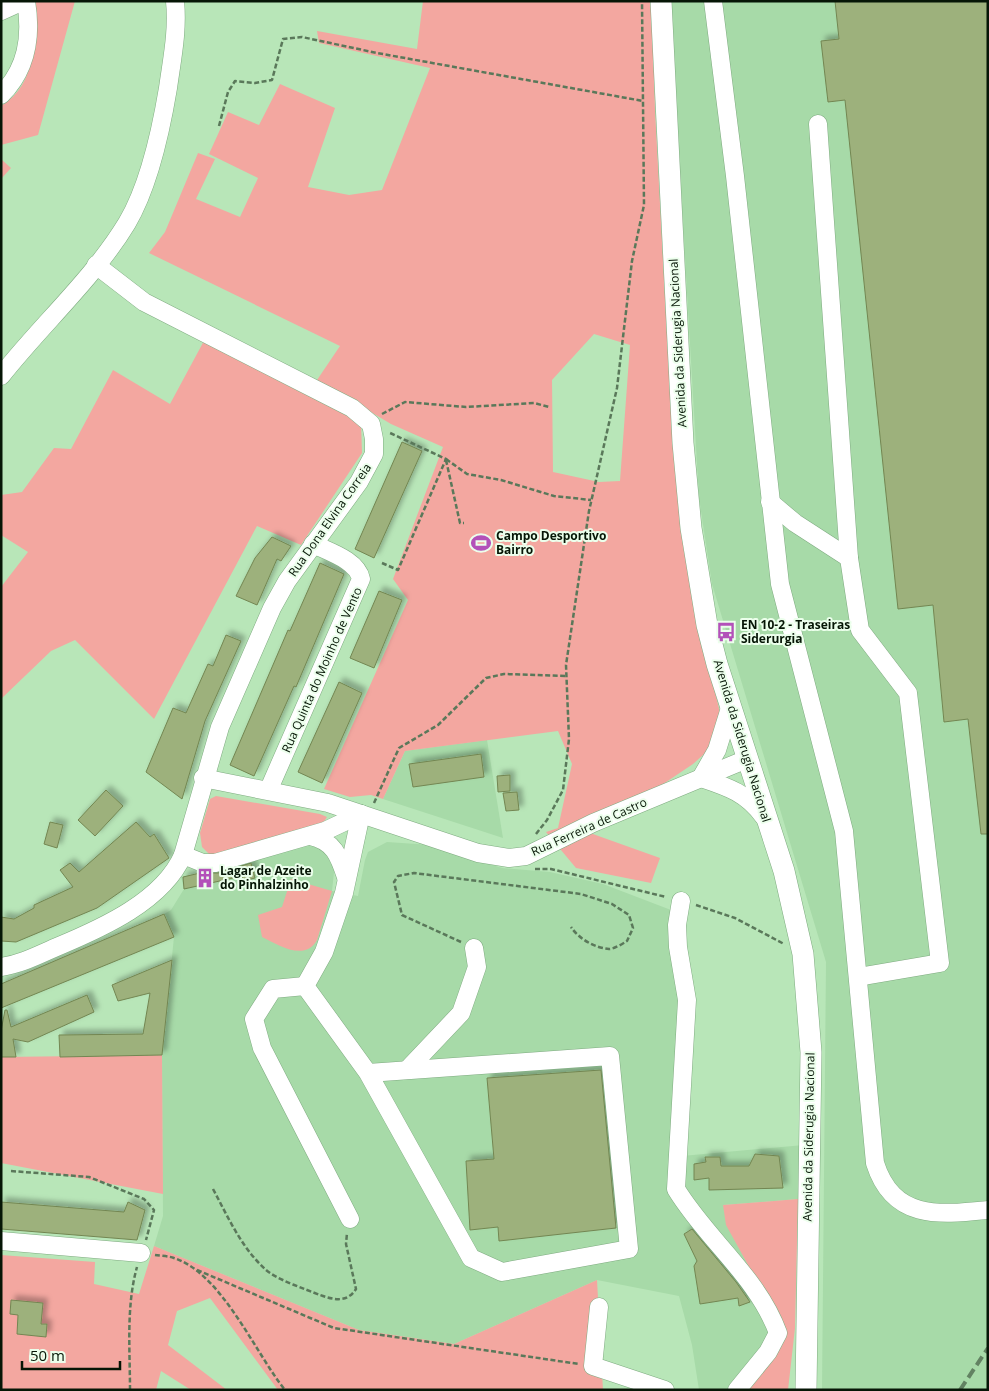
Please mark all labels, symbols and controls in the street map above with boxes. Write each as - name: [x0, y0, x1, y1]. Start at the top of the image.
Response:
- street label: Avenida da Siderugia Nacional: [665, 258, 690, 428]
- street label: Rua Dona Elvina Correia: [284, 460, 375, 580]
- place label: Campo Desportivo Bairro: [496, 527, 606, 558]
- sports icon: Campo Desportivo Bairro: [470, 532, 492, 554]
- street label: Rua Quinta do Moinho de Vento: [277, 584, 366, 755]
- place label: EN 10-2 - Traseiras Siderurgia: [741, 616, 850, 647]
- bus stop icon: EN 10-2 - Traseiras Siderurgia: [715, 621, 737, 643]
- street label: Avenida da Siderugia Nacional: [710, 658, 775, 824]
- street label: Rua Ferreira de Castro: [528, 793, 649, 860]
- place label: Lagar de Azeite do Pinhalzinho: [220, 862, 312, 893]
- building icon: Lagar de Azeite do Pinhalzinho: [194, 867, 216, 889]
- street label: Avenida da Siderugia Nacional: [799, 1052, 818, 1222]
- scale bar: [22, 1338, 120, 1370]
- text: 50 m: [30, 1345, 65, 1365]

